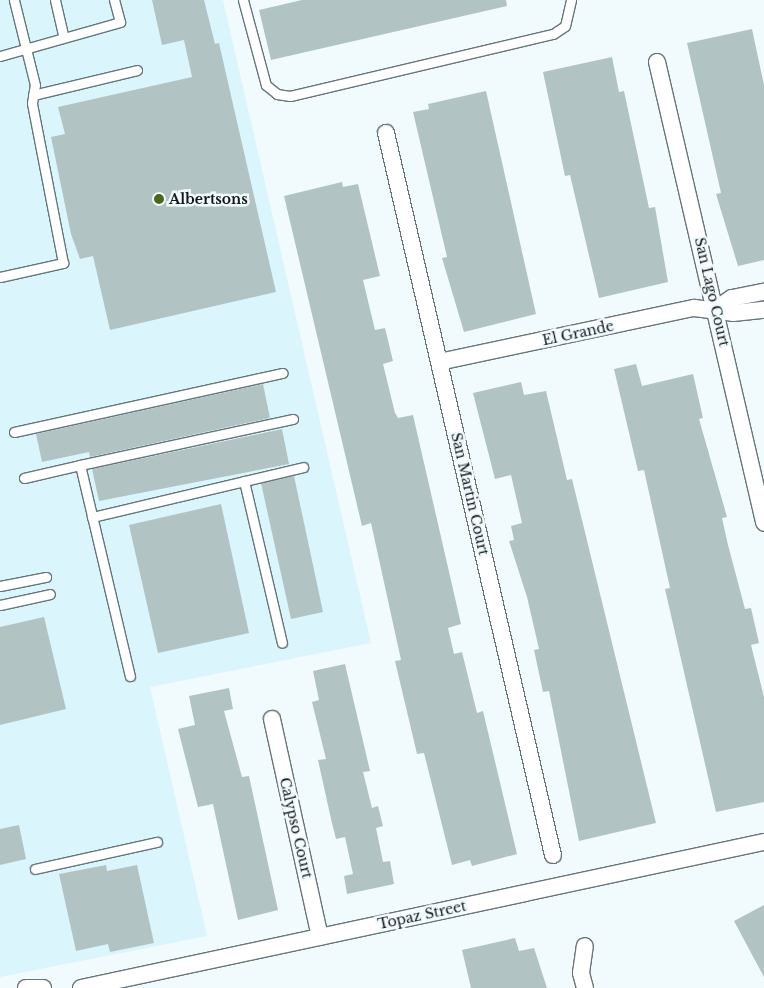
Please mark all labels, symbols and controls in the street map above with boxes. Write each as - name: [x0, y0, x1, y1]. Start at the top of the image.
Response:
- place label: Albertsons: [169, 191, 248, 207]
- marker: Albertsons: [153, 193, 165, 205]
- street label: San Lago Court: [691, 236, 733, 348]
- street label: El Grande: [541, 317, 615, 349]
- street label: San Martin Court: [448, 431, 492, 557]
- street label: Calypso Court: [276, 776, 316, 880]
- street label: Topaz Street: [376, 897, 468, 933]

